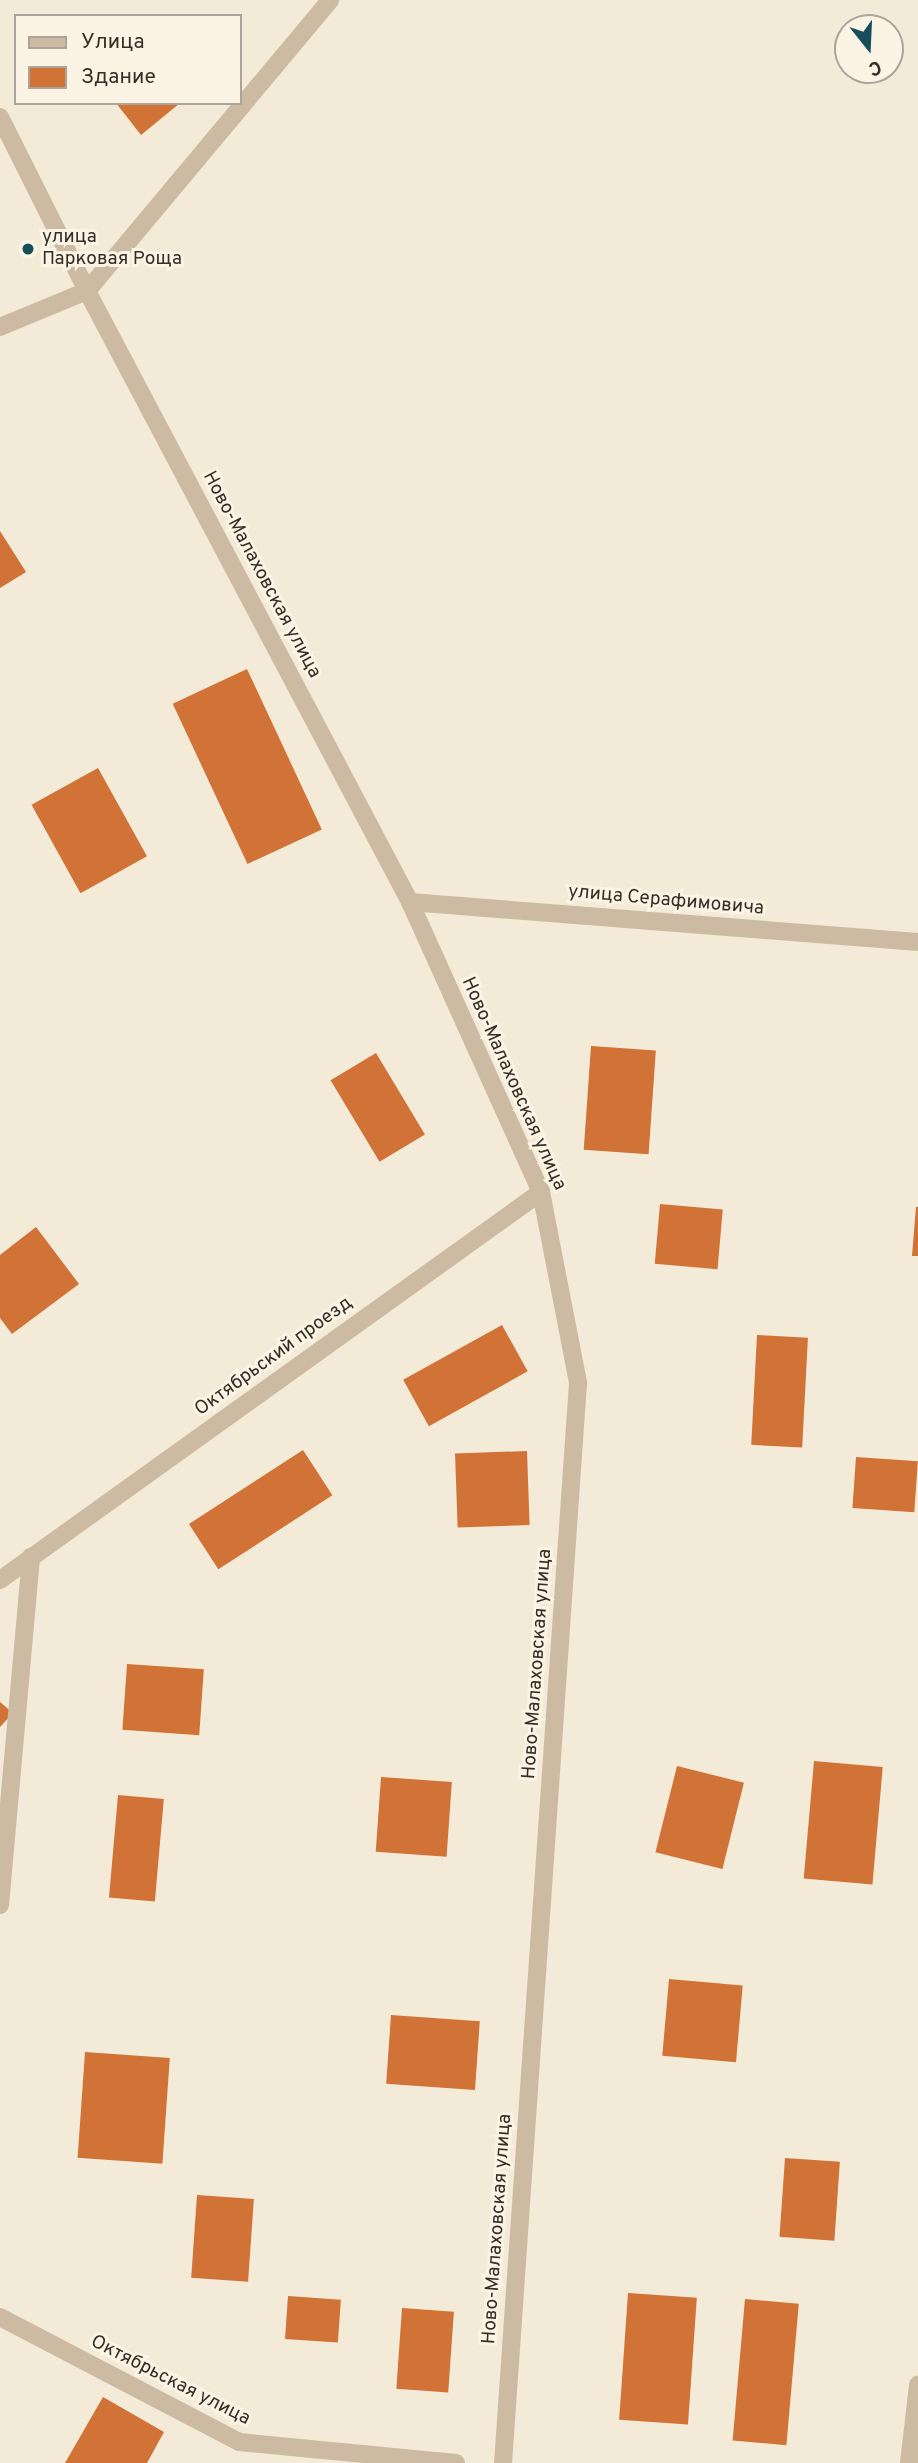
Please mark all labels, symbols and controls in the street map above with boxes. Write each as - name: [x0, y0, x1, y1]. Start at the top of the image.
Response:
- legend: [14, 14, 242, 105]
- north arrow: [834, 14, 904, 84]
- text: Улица: [81, 29, 145, 56]
- text: С: [865, 54, 884, 80]
- text: Здание: [81, 64, 156, 91]
- place label: улица Парковая Роща: [42, 227, 182, 271]
- marker: улица Парковая Роща: [20, 241, 36, 257]
- street label: Ново-Малаховская улица: [197, 468, 325, 682]
- street label: улица Серафимовича: [567, 881, 765, 921]
- street label: Ново-Малаховская улица: [456, 974, 570, 1194]
- street label: Октябрьский проезд: [191, 1292, 357, 1422]
- street label: Ново-Малаховская улица: [519, 1548, 557, 1780]
- street label: Ново-Малаховская улица: [479, 2113, 517, 2345]
- street label: Октябрьская улица: [86, 2331, 254, 2431]

